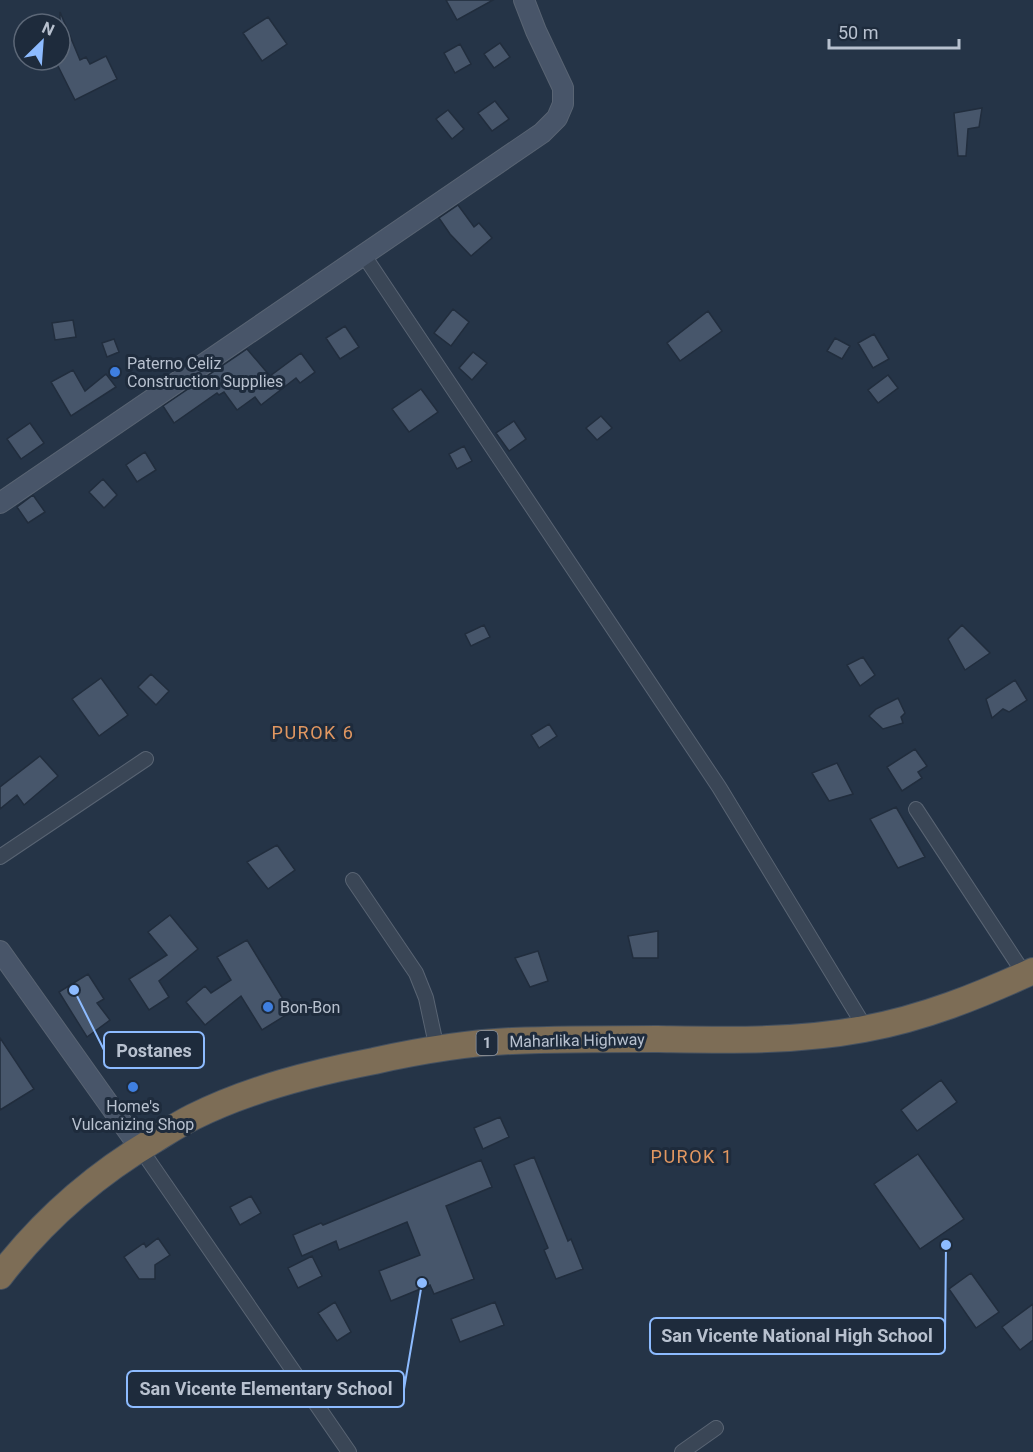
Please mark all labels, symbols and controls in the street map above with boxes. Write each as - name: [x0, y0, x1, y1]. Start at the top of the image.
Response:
- north arrow: [12, 12, 72, 72]
- scale bar: [829, 12, 960, 50]
- text: N: [39, 18, 57, 40]
- text: 50 m: [838, 22, 878, 43]
- place label: Paterno Celiz Construction Supplies: [127, 354, 283, 391]
- marker: Paterno Celiz Construction Supplies: [108, 365, 122, 379]
- district label: PUROK 6: [272, 722, 354, 743]
- place label: Bon-Bon: [280, 998, 340, 1017]
- marker: Bon-Bon: [261, 1000, 275, 1014]
- street label: Maharlika Highway: [509, 1030, 645, 1051]
- road number: 1: [476, 1031, 498, 1055]
- callout: Postanes: [104, 1032, 204, 1068]
- text: Postanes: [116, 1040, 192, 1061]
- marker: Home's Vulcanizing Shop: [126, 1080, 140, 1094]
- place label: Home's Vulcanizing Shop: [72, 1097, 194, 1134]
- district label: PUROK 1: [651, 1146, 733, 1167]
- callout: San Vicente National High School: [650, 1318, 945, 1354]
- text: San Vicente National High School: [661, 1325, 933, 1346]
- callout: San Vicente Elementary School: [127, 1371, 404, 1407]
- text: San Vicente Elementary School: [140, 1378, 392, 1399]

